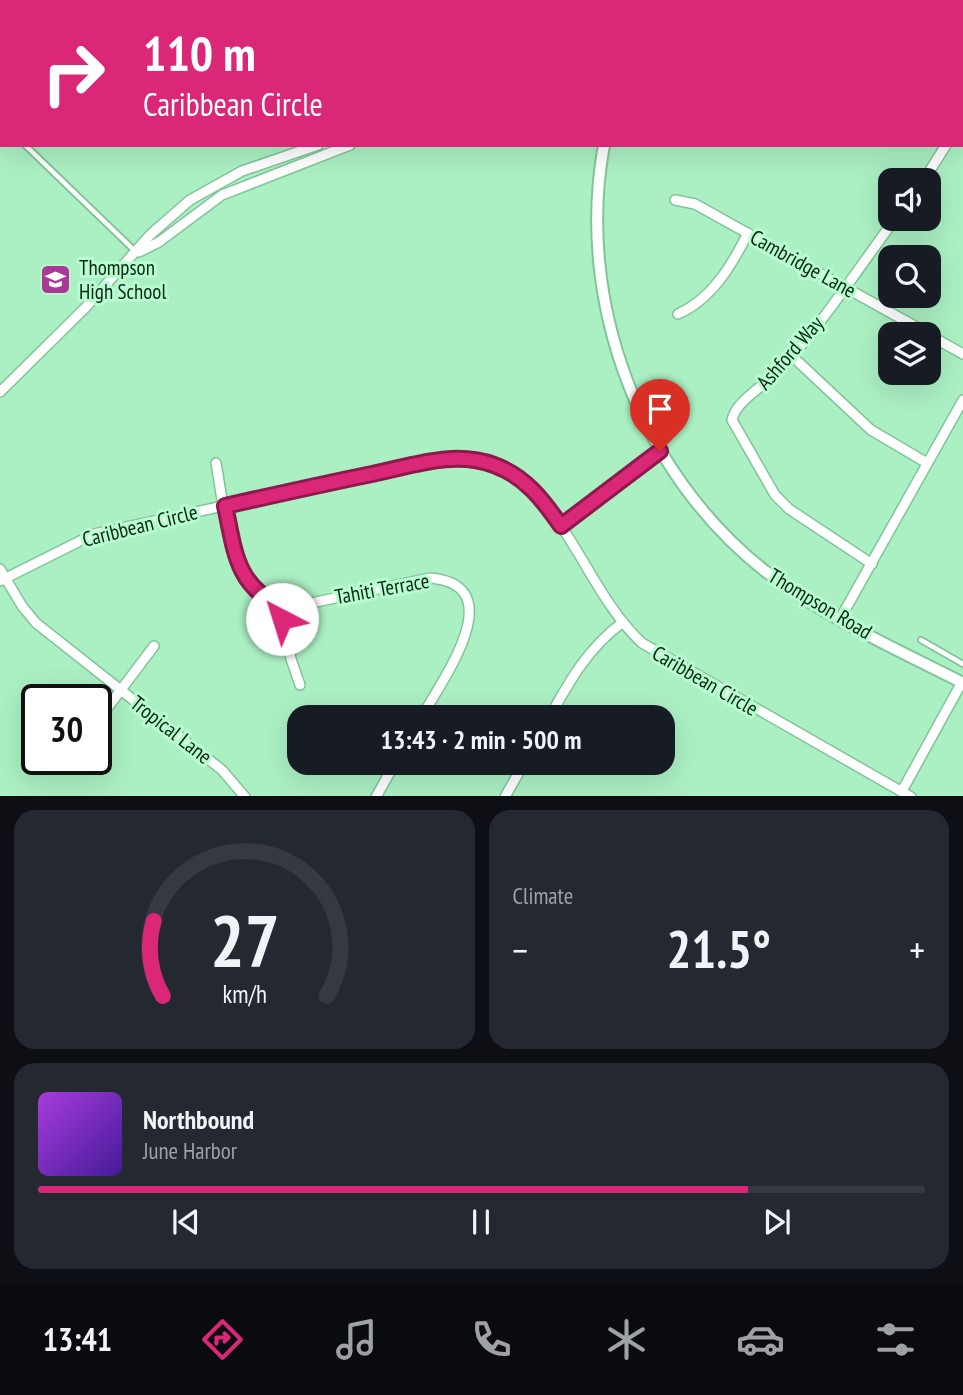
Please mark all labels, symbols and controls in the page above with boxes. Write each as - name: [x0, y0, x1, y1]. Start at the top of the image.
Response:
- text: 110 m: [143, 21, 256, 85]
- icon: right: [28, 28, 119, 119]
- text: Caribbean Circle: [143, 83, 323, 125]
- map controls: [878, 168, 941, 385]
- button: sound: [878, 168, 941, 231]
- street label: Cambridge Lane: [746, 223, 861, 304]
- button: search: [878, 245, 941, 308]
- place label: Thompson High School: [79, 254, 166, 305]
- school or university icon: Thompson High School: [39, 263, 73, 297]
- street label: Ashford Way: [750, 310, 829, 395]
- button: layers: [878, 322, 941, 385]
- pin: [630, 379, 690, 451]
- icon: arrive: [641, 390, 679, 428]
- street label: Caribbean Circle: [79, 498, 200, 553]
- street label: Thompson Road: [764, 562, 877, 645]
- street label: Tahiti Terrace: [332, 567, 431, 610]
- position arrow: [245, 582, 319, 656]
- street label: Caribbean Circle: [647, 639, 763, 722]
- speed limit sign: 30: [21, 684, 112, 775]
- street label: Tropical Lane: [125, 689, 217, 770]
- text: 13:43 · 2 min · 500 m: [381, 723, 581, 756]
- text: Climate: [513, 881, 573, 910]
- text: 27: [209, 892, 279, 986]
- text: 21.5°: [666, 915, 771, 982]
- text: −: [513, 925, 528, 974]
- text: +: [909, 925, 925, 974]
- text: km/h: [222, 977, 266, 1009]
- text: Northbound: [143, 1103, 254, 1136]
- text: June Harbor: [143, 1136, 237, 1165]
- icon: previous: [167, 1203, 205, 1241]
- icon: pause: [462, 1203, 500, 1241]
- icon: next: [758, 1203, 796, 1241]
- icon: directions: [198, 1315, 247, 1364]
- icon: music: [332, 1315, 381, 1364]
- icon: phone: [467, 1315, 516, 1364]
- icon: climate: [602, 1315, 651, 1364]
- icon: car: [736, 1315, 785, 1364]
- icon: filters: [871, 1315, 920, 1364]
- text: 13:41: [43, 1318, 112, 1360]

